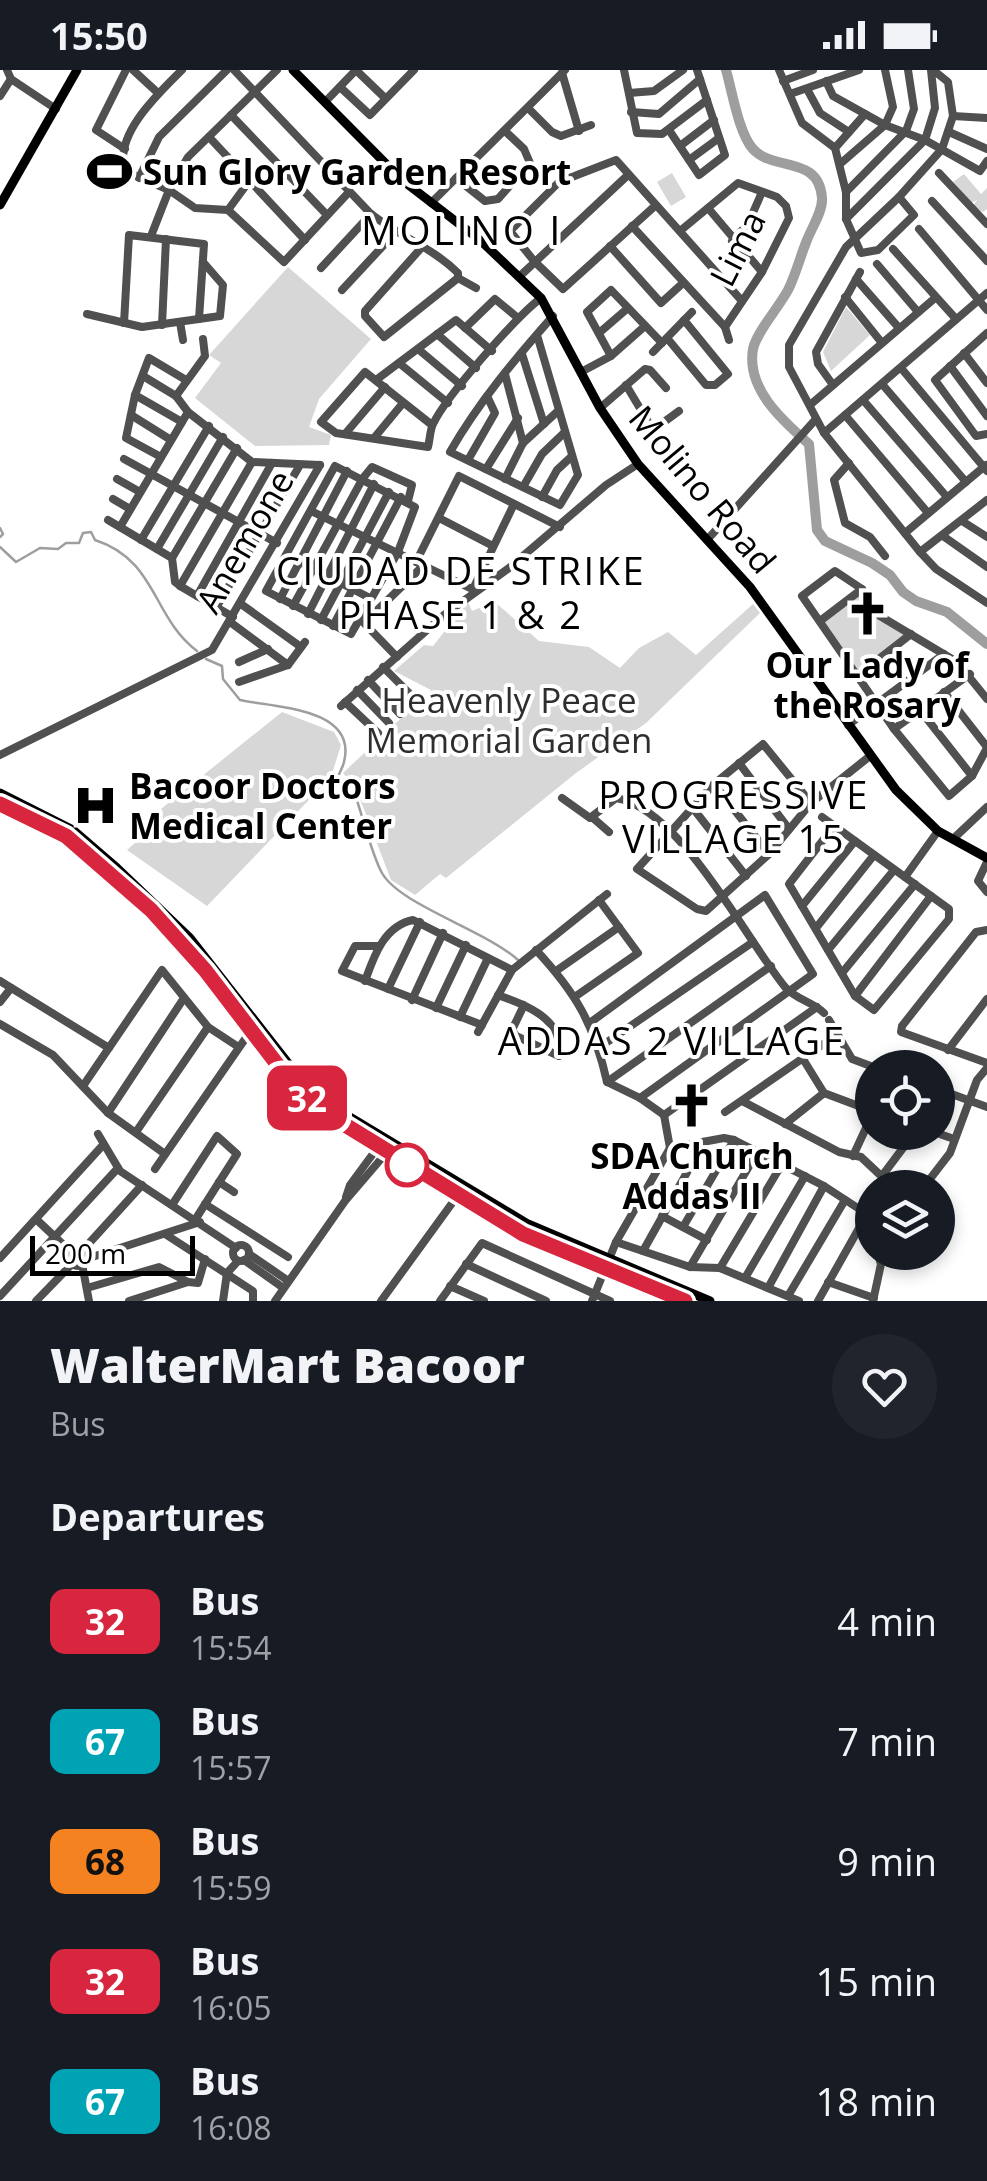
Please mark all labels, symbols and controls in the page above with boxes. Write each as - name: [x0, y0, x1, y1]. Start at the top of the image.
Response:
- text: 15:50: [50, 9, 148, 61]
- sports icon: Sun Glory Garden Resort: [86, 147, 134, 195]
- place label: Sun Glory Garden Resort: [143, 148, 571, 195]
- district label: MOLINO I: [361, 202, 563, 257]
- street label: Lima: [698, 202, 776, 294]
- street label: Molino Road: [619, 395, 787, 583]
- street label: Anemone: [184, 461, 304, 621]
- district label: CIUDAD DE STRIKE PHASE 1 & 2: [276, 544, 646, 640]
- church icon: Our Lady of the Rosary: [843, 590, 891, 638]
- place label: Our Lady of the Rosary: [765, 641, 971, 728]
- park label: Heavenly Peace Memorial Garden: [366, 676, 652, 763]
- place label: Bacoor Doctors Medical Center: [129, 762, 396, 849]
- district label: PROGRESSIVE VILLAGE 15: [598, 768, 870, 864]
- hospital icon: Bacoor Doctors Medical Center: [72, 781, 120, 829]
- district label: ADDAS 2 VILLAGE: [498, 1014, 846, 1066]
- map controls: [855, 1050, 955, 1270]
- button: locate: [855, 1050, 955, 1150]
- line badge: 32: [262, 1066, 352, 1130]
- text: 32: [287, 1075, 327, 1122]
- church icon: SDA Church Addas II: [668, 1081, 716, 1129]
- place label: SDA Church Addas II: [590, 1132, 794, 1219]
- unlabelled marker: [386, 1144, 428, 1186]
- button: layers: [855, 1170, 955, 1270]
- scale bar: [30, 1231, 195, 1276]
- text: 200 m: [45, 1234, 126, 1272]
- text: WalterMart Bacoor: [50, 1332, 525, 1397]
- button: heart: [832, 1334, 937, 1439]
- text: Bus: [50, 1402, 106, 1445]
- text: Departures: [50, 1490, 265, 1542]
- text: Bus: [190, 1574, 259, 1626]
- text: 4 min: [837, 1595, 937, 1647]
- text: 32: [85, 1598, 125, 1645]
- text: 15:54: [190, 1626, 272, 1669]
- text: Bus: [190, 1694, 259, 1746]
- text: 7 min: [837, 1715, 937, 1767]
- text: 67: [85, 1718, 125, 1765]
- text: 15:57: [190, 1746, 272, 1789]
- text: Bus: [190, 1814, 259, 1866]
- text: 9 min: [837, 1835, 937, 1887]
- text: 68: [85, 1838, 125, 1885]
- text: 15:59: [190, 1866, 272, 1909]
- text: Bus: [190, 1934, 259, 1986]
- text: 15 min: [816, 1955, 937, 2007]
- text: 32: [85, 1958, 125, 2005]
- text: 16:05: [190, 1986, 272, 2029]
- text: Bus: [190, 2054, 259, 2106]
- text: 18 min: [816, 2075, 937, 2127]
- text: 67: [85, 2078, 125, 2125]
- text: 16:08: [190, 2106, 272, 2149]

